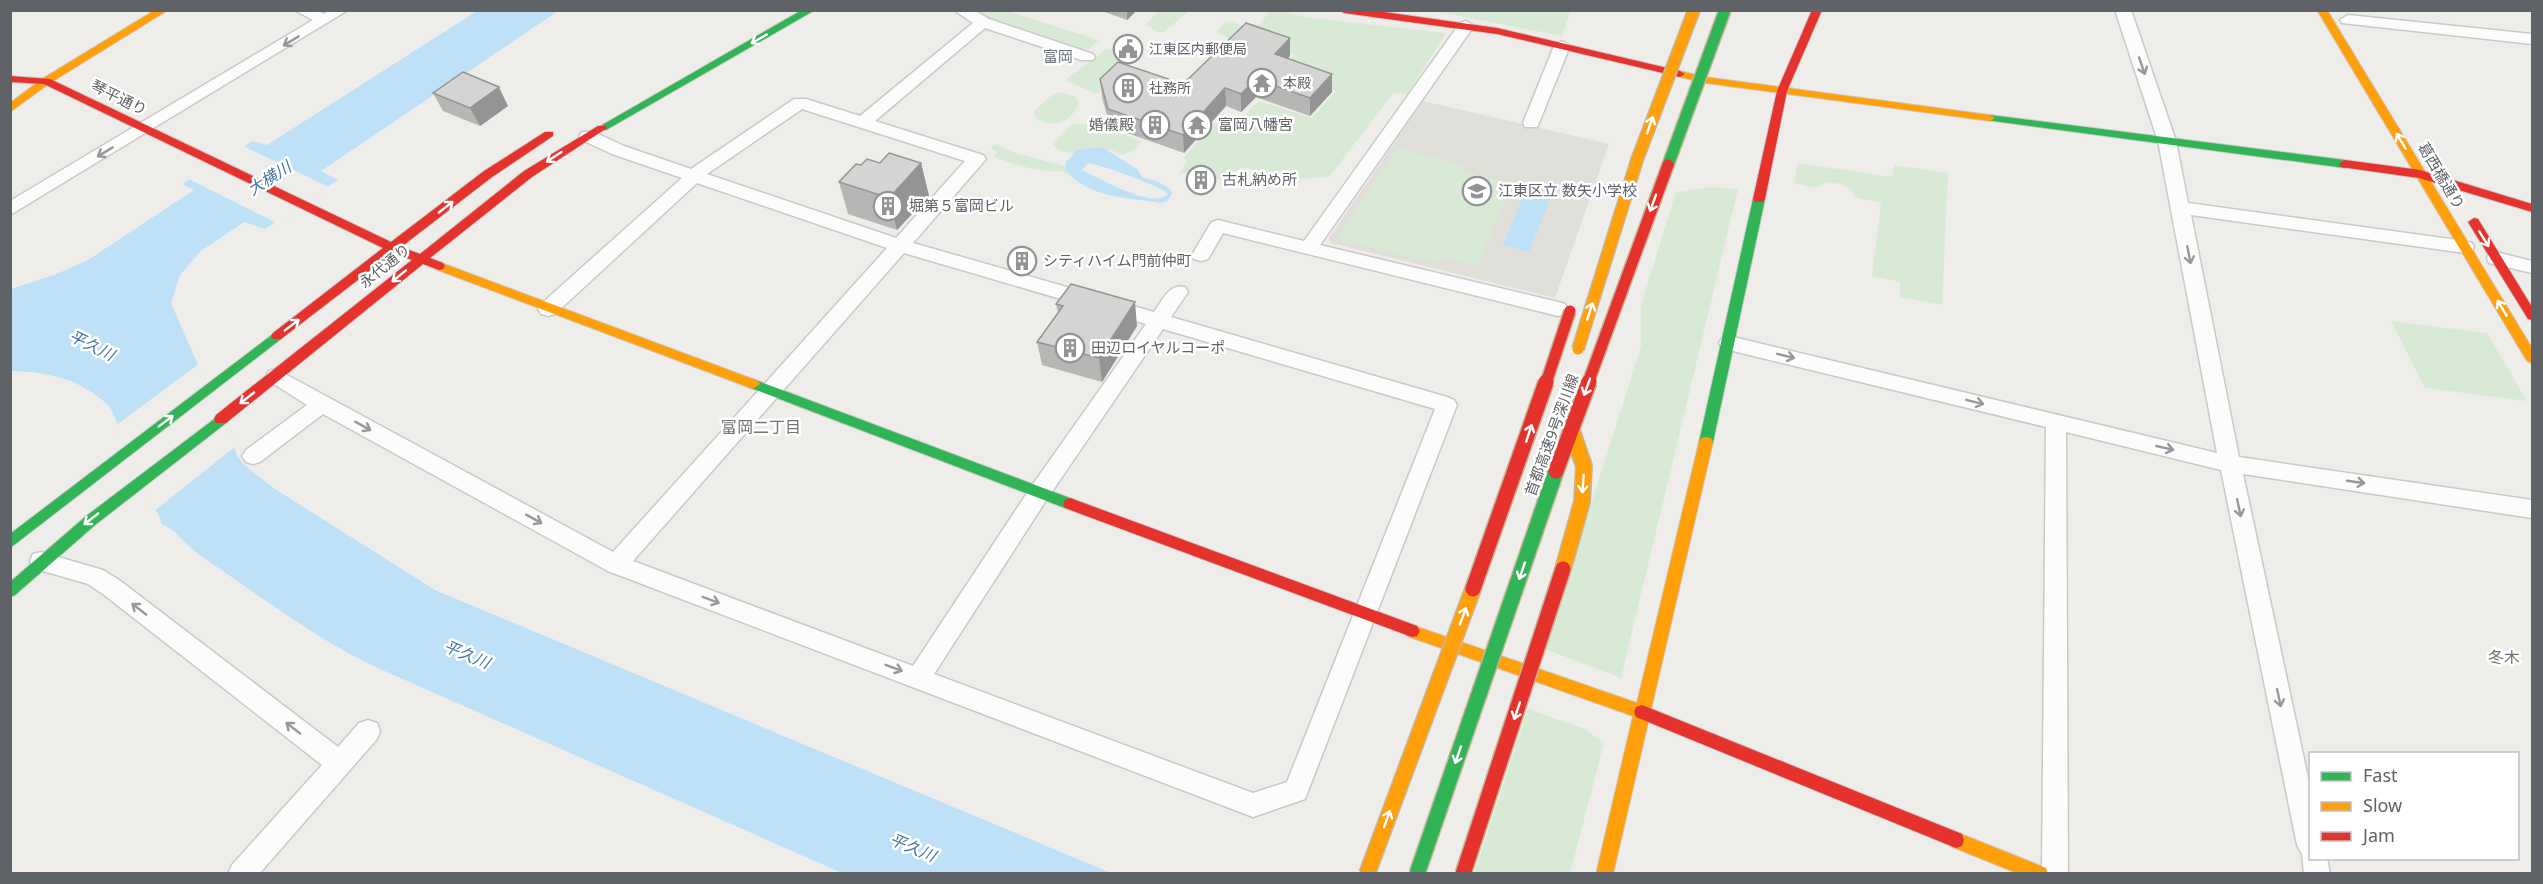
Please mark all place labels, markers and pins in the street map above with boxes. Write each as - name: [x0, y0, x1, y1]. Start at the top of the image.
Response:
- public building icon: 江東区内郵便局: [1112, 33, 1144, 65]
- place label: 江東区内郵便局: [1149, 39, 1247, 58]
- temple icon: 本殿: [1246, 67, 1278, 99]
- building icon: 社務所: [1112, 72, 1144, 104]
- place label: 本殿: [1283, 73, 1311, 92]
- place label: 社務所: [1149, 78, 1191, 97]
- building icon: 婚儀殿: [1139, 109, 1171, 141]
- temple icon: 富岡八幡宮: [1181, 109, 1213, 141]
- place label: 婚儀殿: [1089, 114, 1134, 134]
- place label: 富岡八幡宮: [1218, 114, 1293, 134]
- building icon: 古札納め所: [1185, 164, 1217, 196]
- place label: 古札納め所: [1222, 169, 1297, 189]
- school or university icon: 江東区立 数矢小学校: [1461, 175, 1493, 207]
- place label: 江東区立 数矢小学校: [1498, 180, 1637, 200]
- building icon: 堀第５富岡ビル: [872, 190, 904, 222]
- place label: 堀第５富岡ビル: [909, 195, 1014, 215]
- building icon: シティハイム門前仲町: [1006, 245, 1038, 277]
- place label: シティハイム門前仲町: [1043, 250, 1192, 270]
- building icon: 田辺ロイヤルコーポ: [1054, 332, 1086, 364]
- place label: 田辺ロイヤルコーポ: [1091, 337, 1225, 357]

